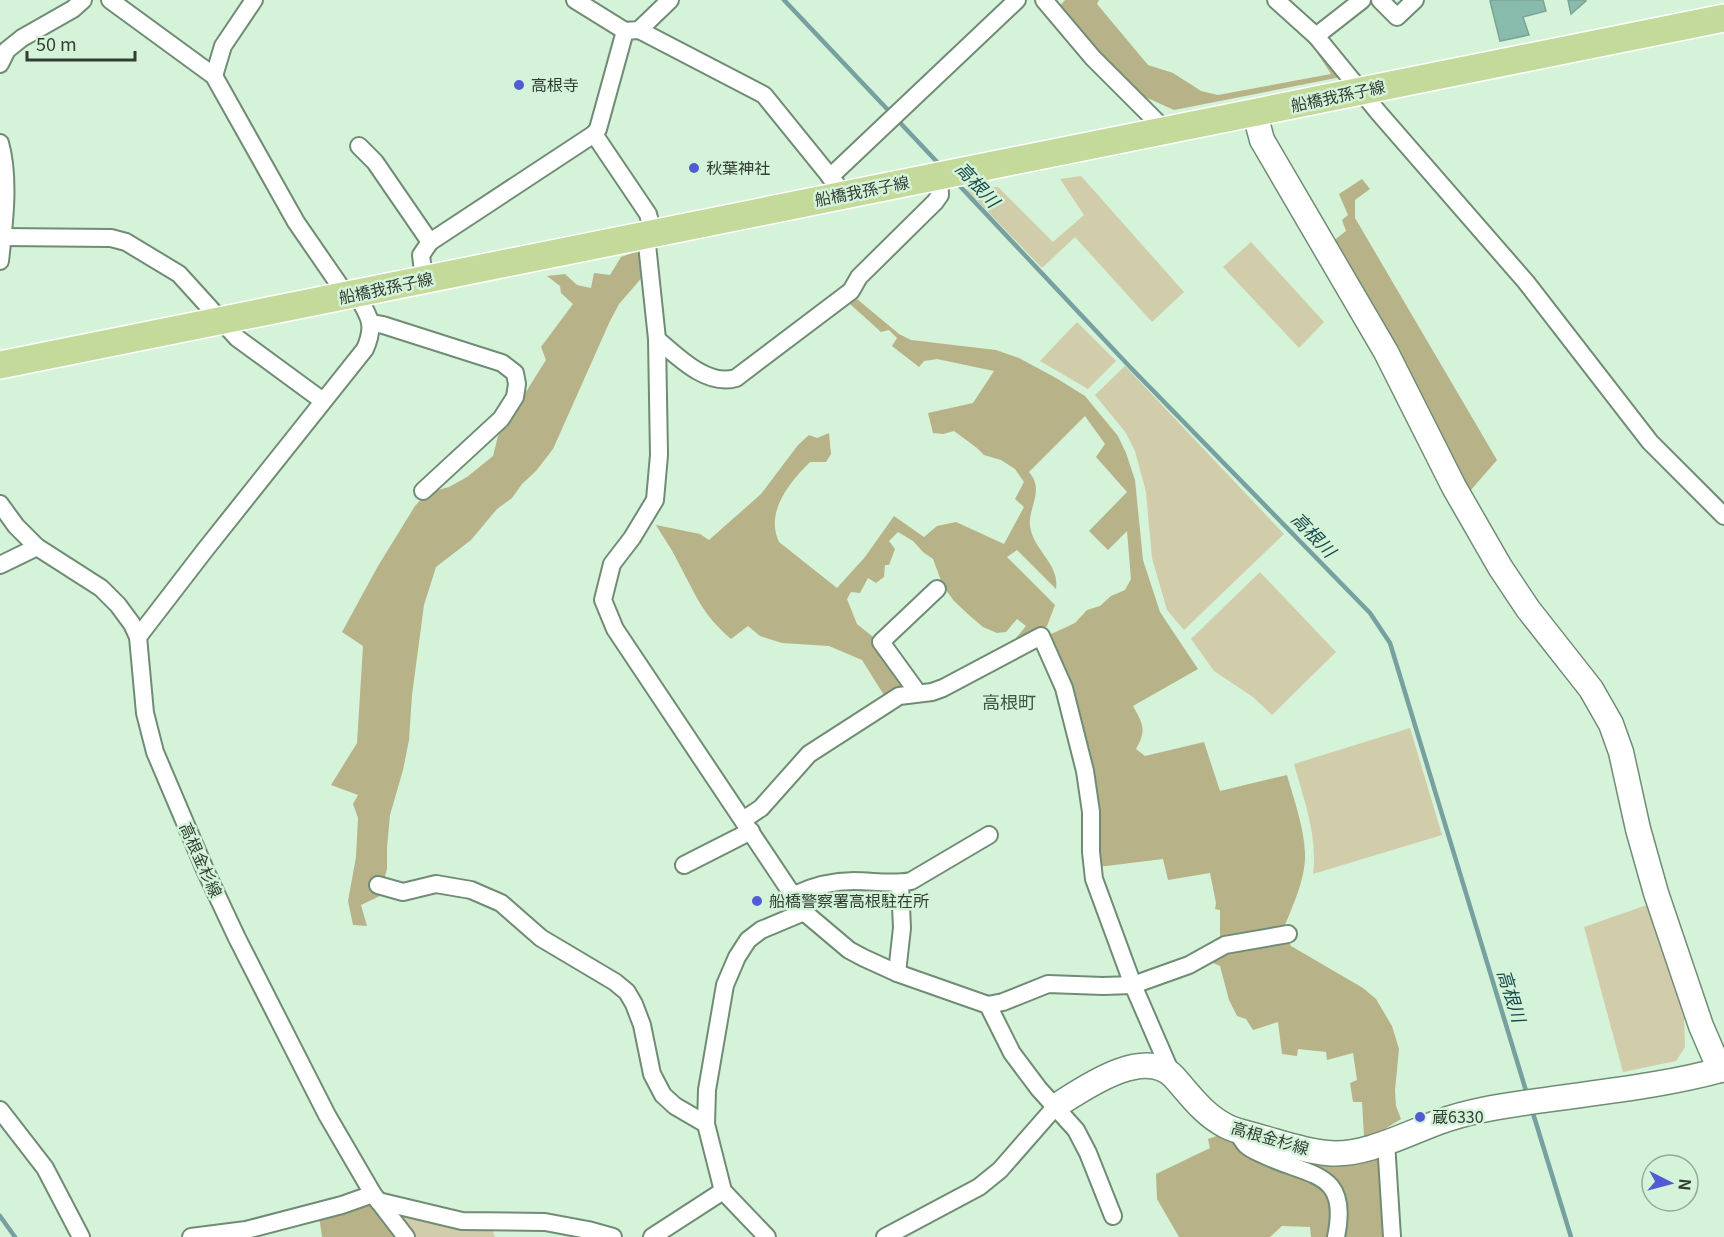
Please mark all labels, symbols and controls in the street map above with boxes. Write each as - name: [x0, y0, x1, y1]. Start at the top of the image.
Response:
- scale bar: [27, 24, 135, 62]
- text: 50 m: [36, 30, 77, 56]
- place label: 高根寺: [531, 72, 579, 96]
- street label: 船橋我孫子線: [1288, 73, 1387, 117]
- marker: 高根寺: [512, 78, 526, 92]
- place label: 秋葉神社: [706, 155, 770, 179]
- water label: 高根川: [951, 155, 1008, 214]
- marker: 秋葉神社: [687, 161, 701, 175]
- street label: 船橋我孫子線: [812, 169, 911, 211]
- street label: 船橋我孫子線: [336, 265, 435, 309]
- water label: 高根川: [1286, 505, 1344, 564]
- district label: 高根町: [982, 688, 1036, 714]
- street label: 高根金杉線: [175, 818, 229, 901]
- place label: 船橋警察署高根駐在所: [769, 888, 929, 912]
- marker: 船橋警察署高根駐在所: [750, 894, 764, 908]
- water label: 高根川: [1493, 966, 1534, 1027]
- place label: 蔵6330: [1432, 1104, 1484, 1128]
- marker: 蔵6330: [1413, 1110, 1427, 1124]
- street label: 高根金杉線: [1229, 1114, 1312, 1160]
- north arrow: [1640, 1153, 1700, 1213]
- text: N: [1673, 1177, 1698, 1192]

